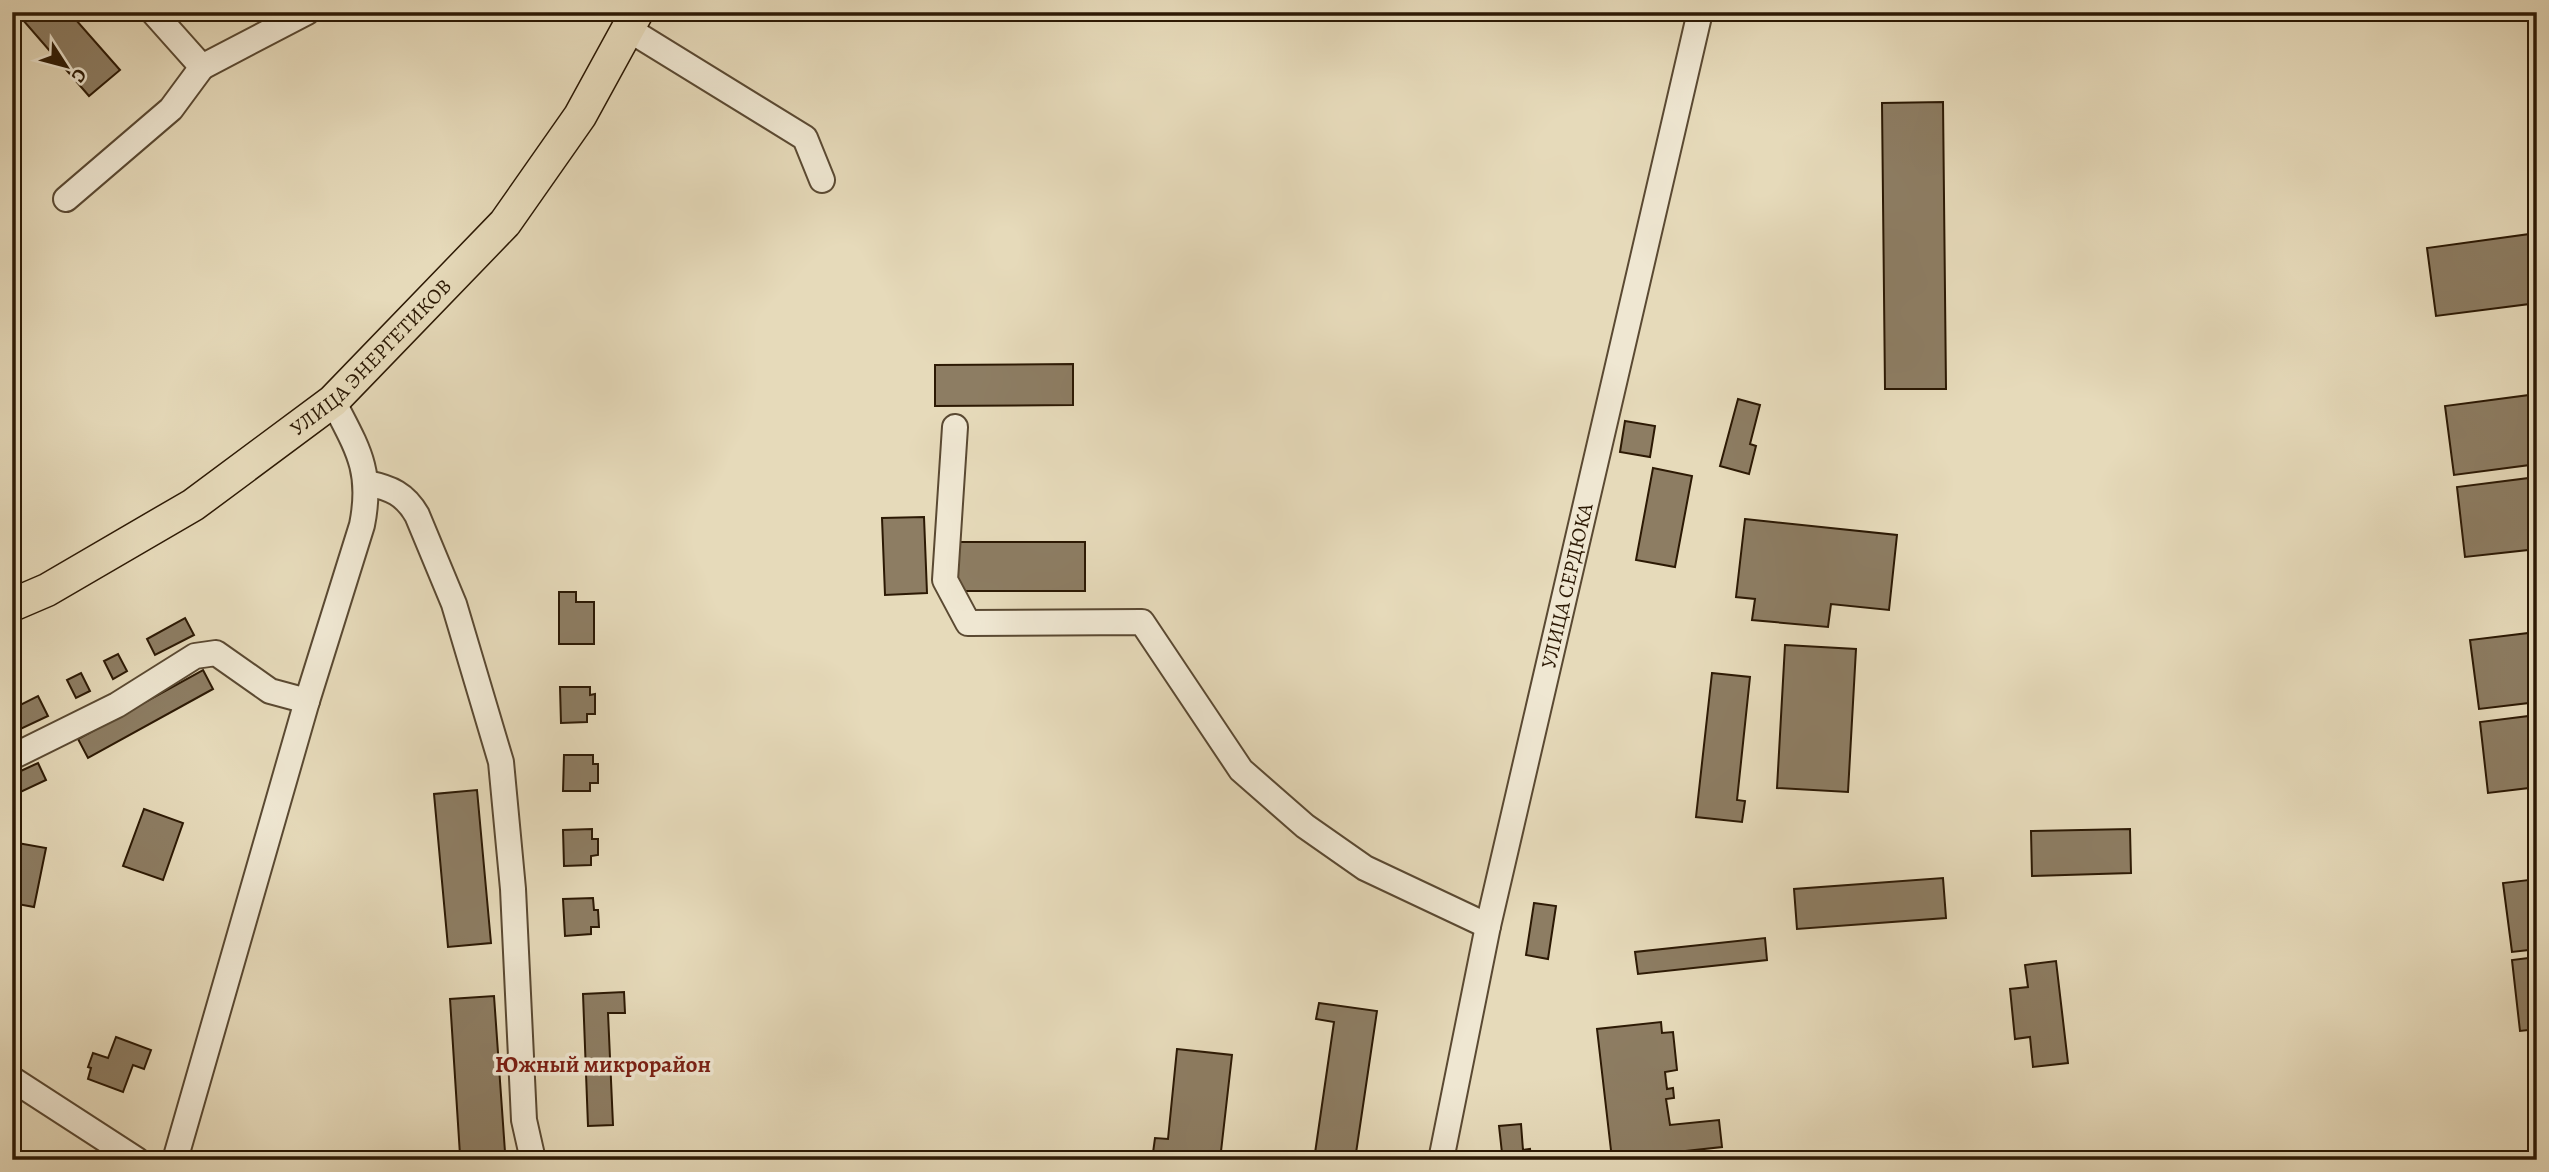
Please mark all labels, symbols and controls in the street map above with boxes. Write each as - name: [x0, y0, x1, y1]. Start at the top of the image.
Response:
- north arrow: [32, 32, 102, 102]
- text: С: [65, 63, 93, 88]
- street label: УЛИЦА ЭНЕРГЕТИКОВ: [284, 272, 458, 442]
- street label: УЛИЦА СЕРДЮКА: [1534, 499, 1600, 671]
- district label: Южный микрорайон: [495, 1049, 711, 1080]

